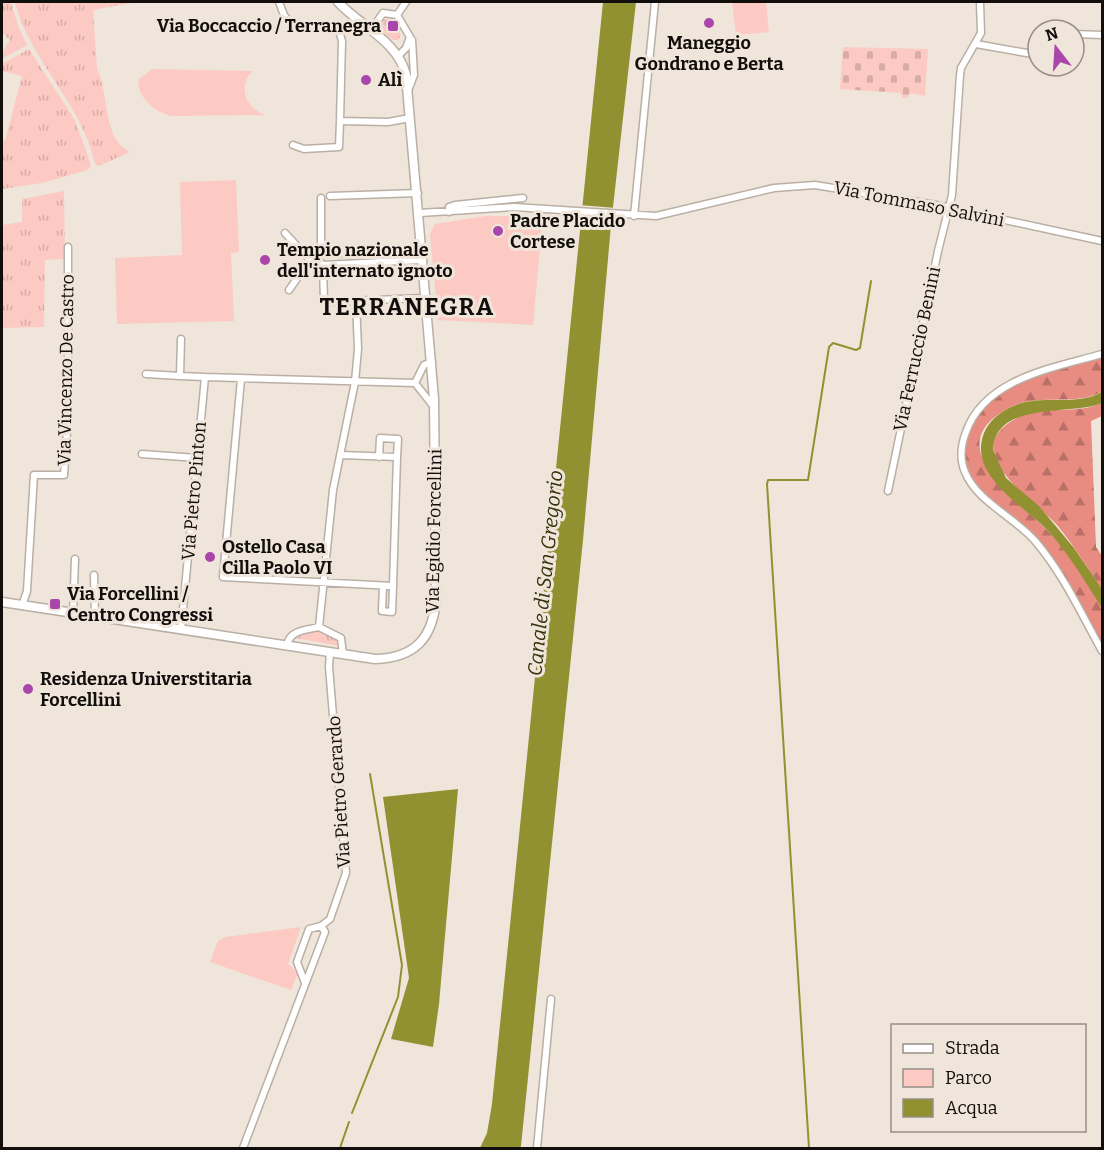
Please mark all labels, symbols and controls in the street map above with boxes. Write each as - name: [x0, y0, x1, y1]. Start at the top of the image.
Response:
- place label: Via Boccaccio / Terranegra: [157, 15, 381, 37]
- marker: Maneggio Gondrano e Berta: [702, 16, 716, 30]
- north arrow: [1026, 18, 1086, 78]
- marker: Via Boccaccio / Terranegra: [386, 19, 400, 33]
- text: N: [1043, 23, 1060, 45]
- place label: Maneggio Gondrano e Berta: [634, 32, 784, 75]
- place label: Alì: [378, 69, 402, 91]
- marker: Alì: [359, 73, 373, 87]
- street label: Via Tommaso Salvini: [832, 177, 1006, 231]
- place label: Padre Placido Cortese: [510, 210, 625, 253]
- marker: Padre Placido Cortese: [491, 224, 505, 238]
- place label: Tempio nazionale dell'internato ignoto: [277, 239, 453, 282]
- marker: Tempio nazionale dell'internato ignoto: [258, 253, 272, 267]
- street label: Via Ferruccio Benini: [889, 265, 945, 433]
- street label: Via Vincenzo De Castro: [53, 274, 79, 466]
- district label: TERRANEGRA: [319, 293, 495, 321]
- street label: Via Pietro Pinton: [177, 420, 211, 561]
- street label: Via Egidio Forcellini: [422, 448, 446, 614]
- water label: Canale di San Gregorio: [522, 469, 568, 677]
- place label: Ostello Casa Cilla Paolo VI: [222, 536, 332, 579]
- marker: Ostello Casa Cilla Paolo VI: [203, 550, 217, 564]
- place label: Via Forcellini / Centro Congressi: [67, 583, 213, 626]
- marker: Via Forcellini / Centro Congressi: [48, 597, 62, 611]
- place label: Residenza Universtitaria Forcellini: [40, 668, 252, 711]
- marker: Residenza Universtitaria Forcellini: [21, 682, 35, 696]
- street label: Via Pietro Gerardo: [323, 715, 355, 869]
- legend: [891, 1024, 1086, 1132]
- text: Strada: [945, 1037, 1000, 1059]
- text: Parco: [945, 1067, 992, 1089]
- text: Acqua: [945, 1097, 998, 1119]

